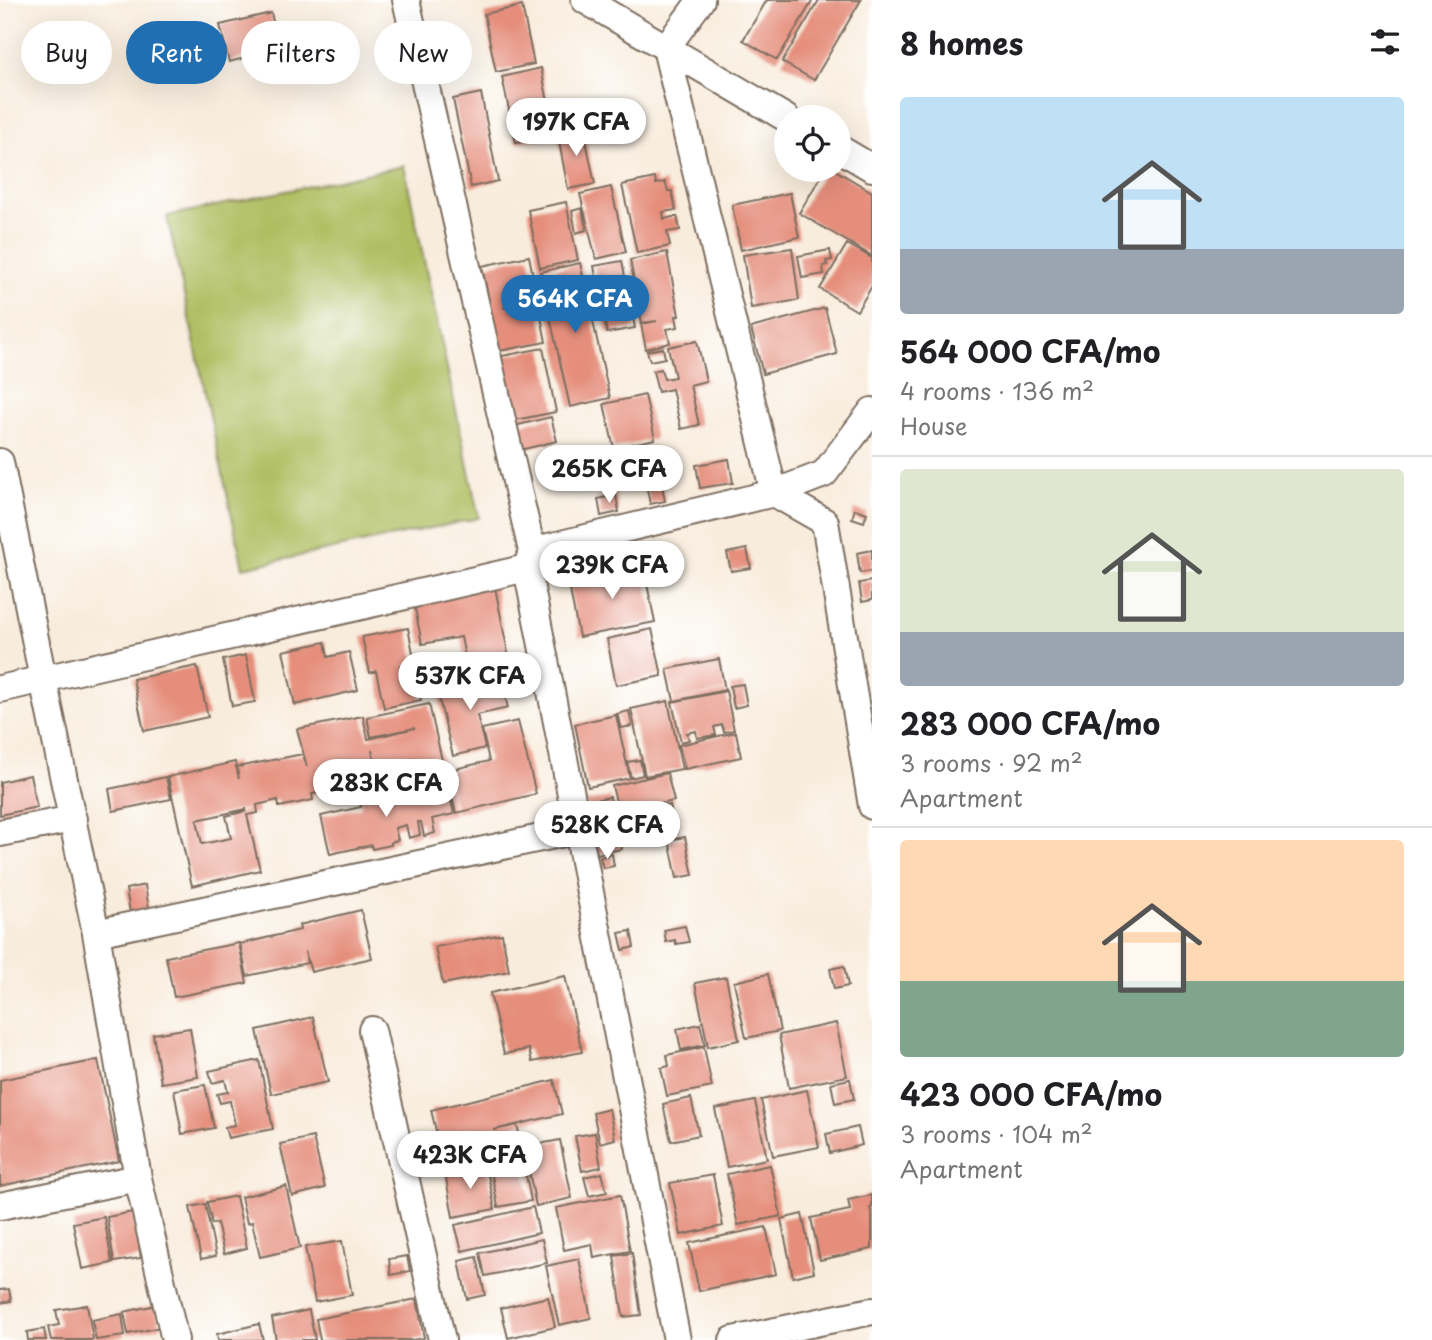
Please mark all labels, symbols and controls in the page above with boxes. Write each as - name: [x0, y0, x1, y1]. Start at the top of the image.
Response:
- text: 8 homes: [900, 20, 1023, 65]
- chip: Buy: [21, 21, 112, 84]
- chip: Rent: [126, 21, 227, 84]
- chip: Filters: [241, 21, 360, 84]
- chip: New: [374, 21, 472, 84]
- icon: filters: [1366, 23, 1404, 61]
- pin: 197K CFA: [504, 99, 648, 158]
- text: 197K CFA: [522, 103, 630, 138]
- map controls: [774, 105, 851, 182]
- button: locate: [774, 105, 851, 182]
- icon: home: [1089, 142, 1215, 268]
- pin: 564K CFA: [503, 276, 647, 335]
- text: 564K CFA: [517, 280, 633, 315]
- text: 564 000 CFA/mo: [900, 328, 1160, 373]
- text: 4 rooms · 136 m²: [900, 373, 1094, 408]
- text: House: [900, 408, 967, 443]
- pin: 265K CFA: [537, 446, 681, 505]
- text: 265K CFA: [551, 450, 667, 485]
- icon: home: [1089, 514, 1215, 640]
- pin: 239K CFA: [540, 542, 684, 601]
- text: 239K CFA: [555, 546, 669, 581]
- pin: 537K CFA: [398, 652, 542, 712]
- text: 537K CFA: [414, 657, 526, 692]
- text: 283 000 CFA/mo: [900, 700, 1160, 745]
- text: 3 rooms · 92 m²: [900, 745, 1083, 780]
- pin: 283K CFA: [314, 760, 458, 819]
- text: 283K CFA: [329, 764, 443, 799]
- text: Apartment: [900, 780, 1023, 815]
- pin: 528K CFA: [535, 802, 679, 861]
- text: 528K CFA: [550, 806, 664, 841]
- icon: home: [1089, 885, 1215, 1011]
- text: 423 000 CFA/mo: [900, 1071, 1162, 1116]
- text: 3 rooms · 104 m²: [900, 1116, 1093, 1151]
- pin: 423K CFA: [398, 1132, 542, 1191]
- text: 423K CFA: [413, 1136, 527, 1171]
- text: Apartment: [900, 1151, 1023, 1186]

